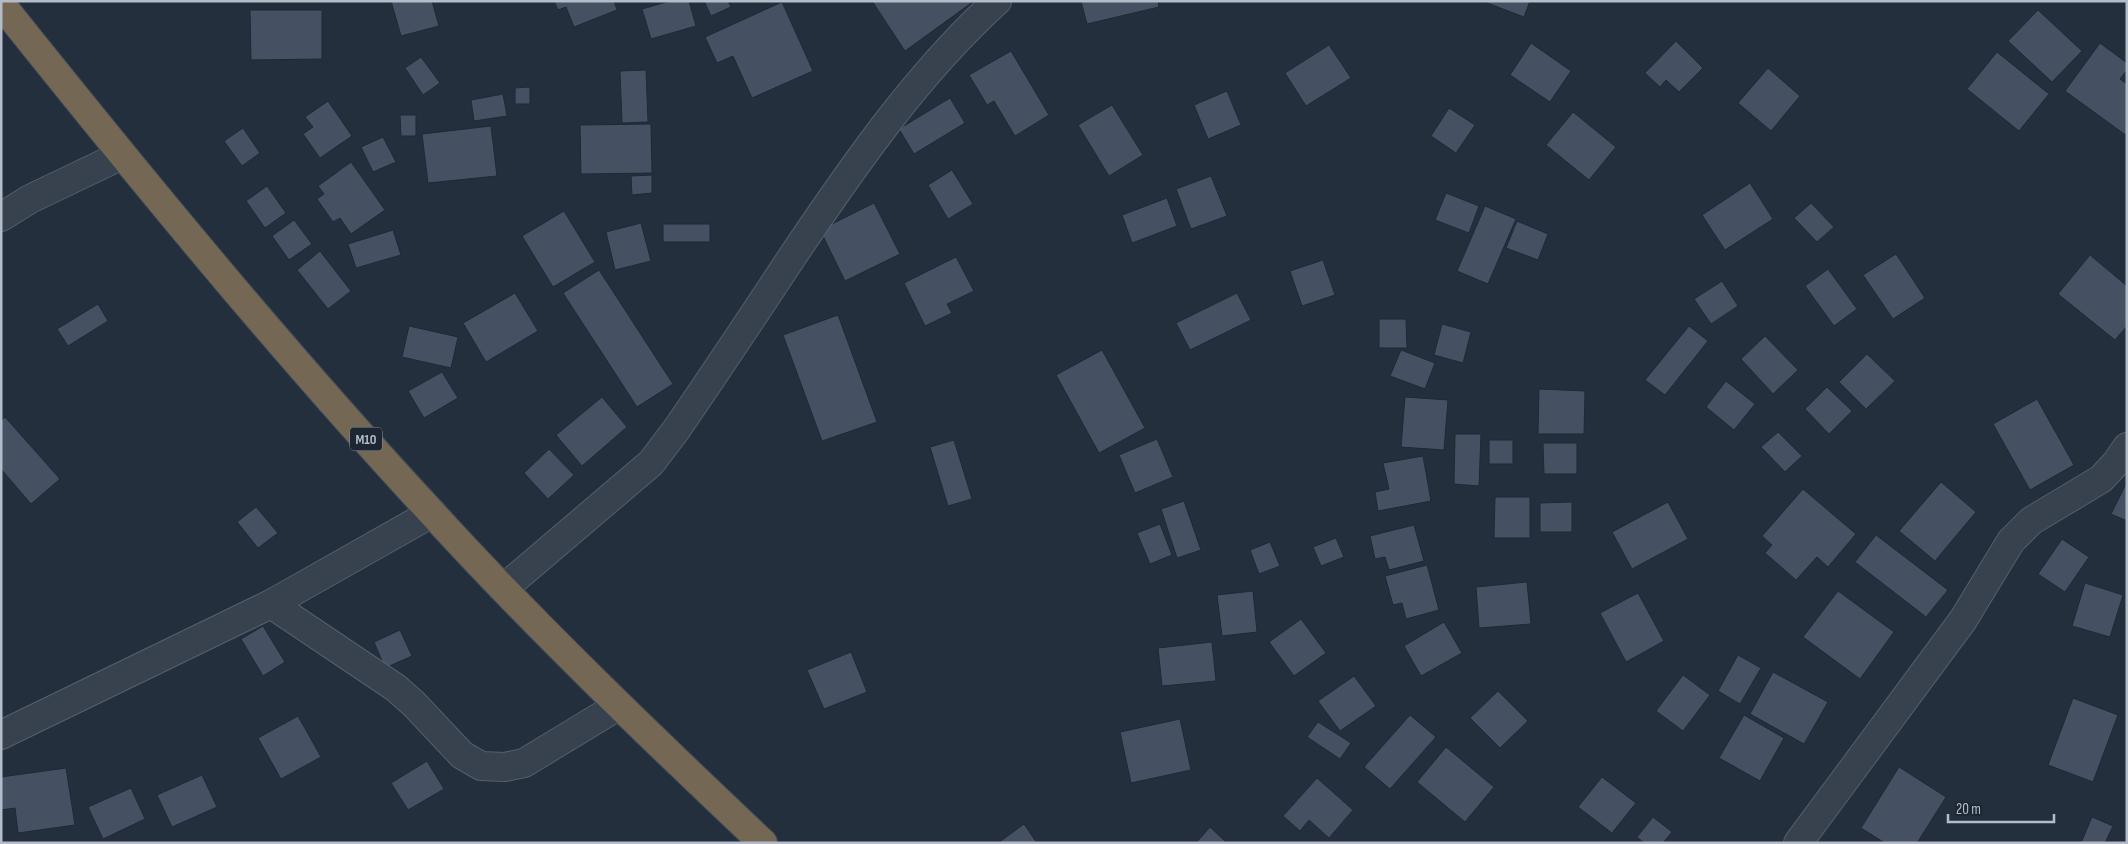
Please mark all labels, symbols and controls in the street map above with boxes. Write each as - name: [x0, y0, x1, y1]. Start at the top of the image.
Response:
- road number: M10: [350, 428, 382, 450]
- scale bar: [1948, 792, 2054, 824]
- text: 20 m: [1956, 800, 1981, 819]

